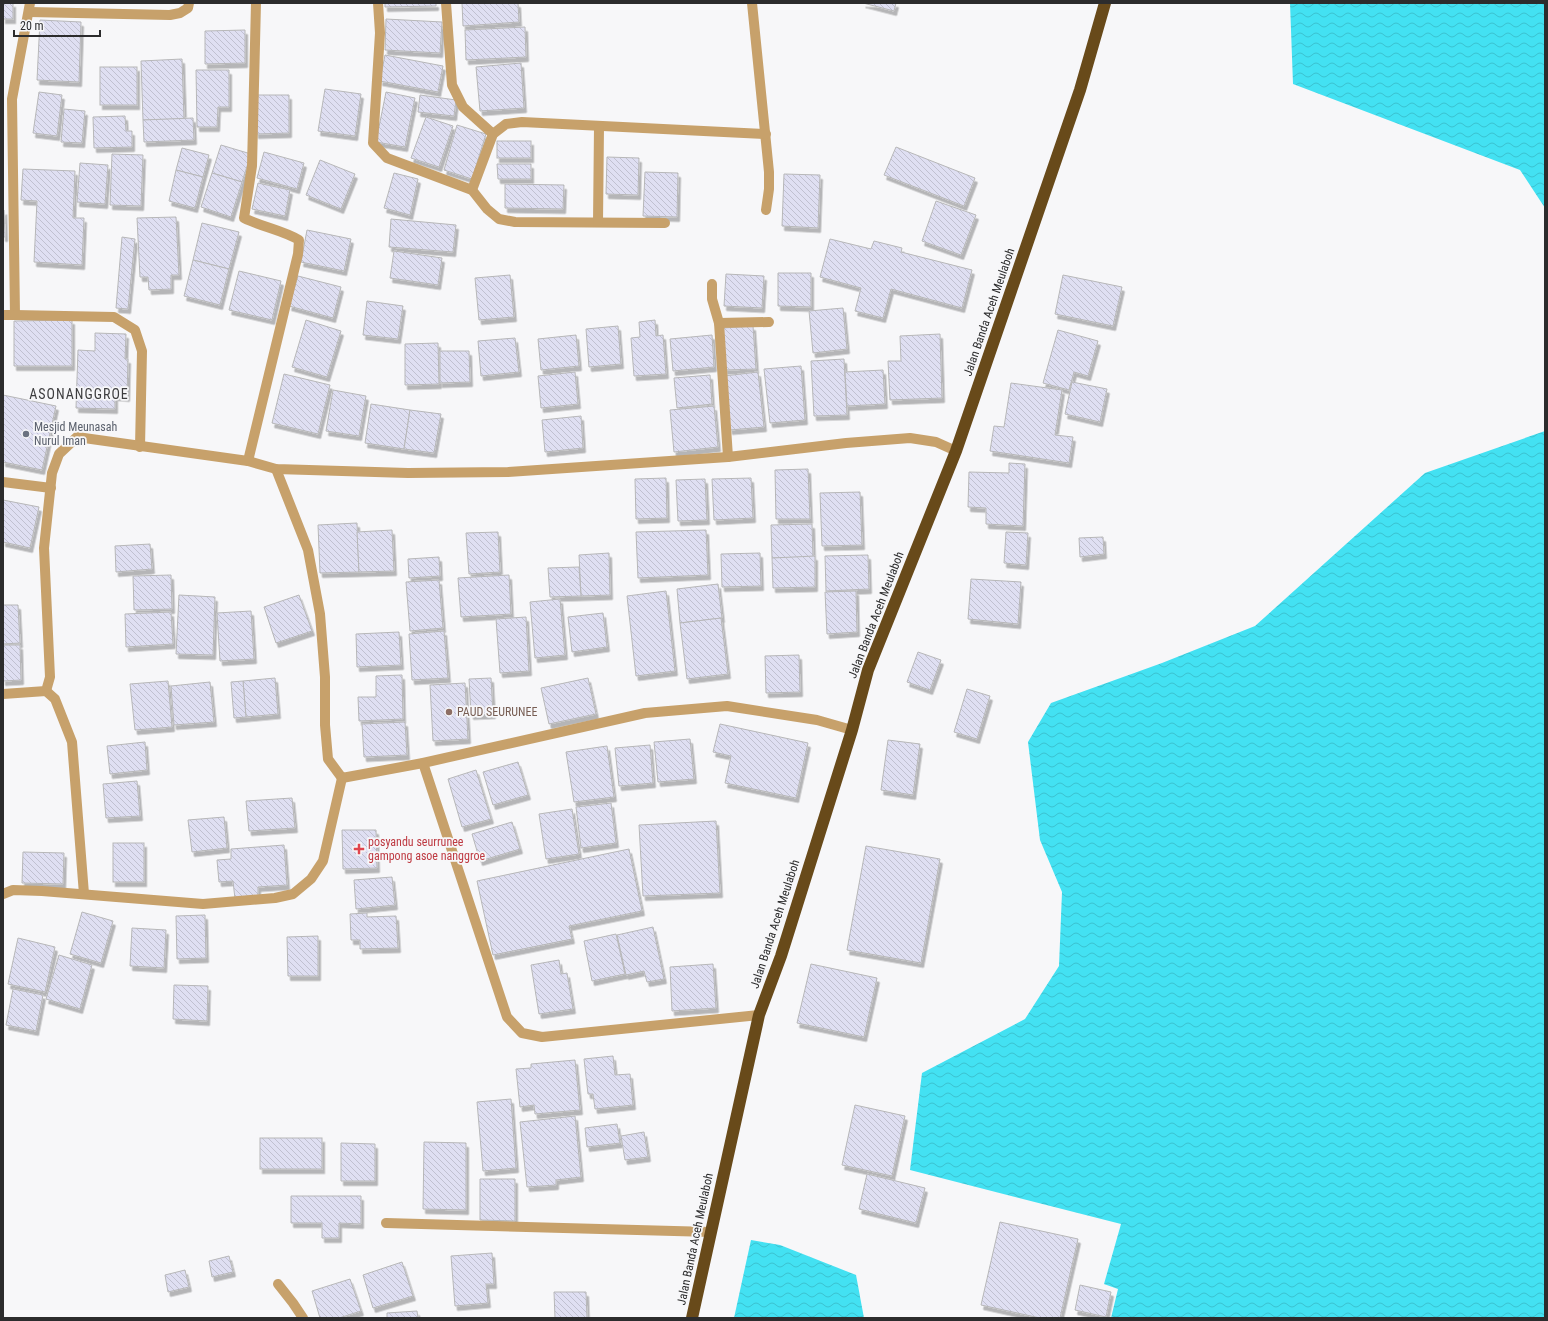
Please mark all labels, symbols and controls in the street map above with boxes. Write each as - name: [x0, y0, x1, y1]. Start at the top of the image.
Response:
- scale bar: [14, 12, 100, 38]
- text: 20 m: [20, 19, 44, 33]
- street label: Jalan Banda Aceh Meulaboh: [960, 246, 1018, 378]
- district label: ASONANGGROE: [29, 386, 129, 402]
- place label: Mesjid Meunasah Nurul Iman: [34, 420, 118, 448]
- marker: Mesjid Meunasah Nurul Iman: [21, 429, 31, 439]
- street label: Jalan Banda Aceh Meulaboh: [845, 550, 907, 680]
- place label: PAUD SEURUNEE: [457, 705, 537, 719]
- marker: PAUD SEURUNEE: [444, 707, 454, 717]
- place label: posyandu seurrunee gampong asoe nanggroe: [368, 835, 486, 863]
- marker: posyandu seurrunee gampong asoe nanggroe: [353, 843, 365, 855]
- street label: Jalan Banda Aceh Meulaboh: [748, 858, 803, 990]
- street label: Jalan Banda Aceh Meulaboh: [674, 1172, 716, 1306]

